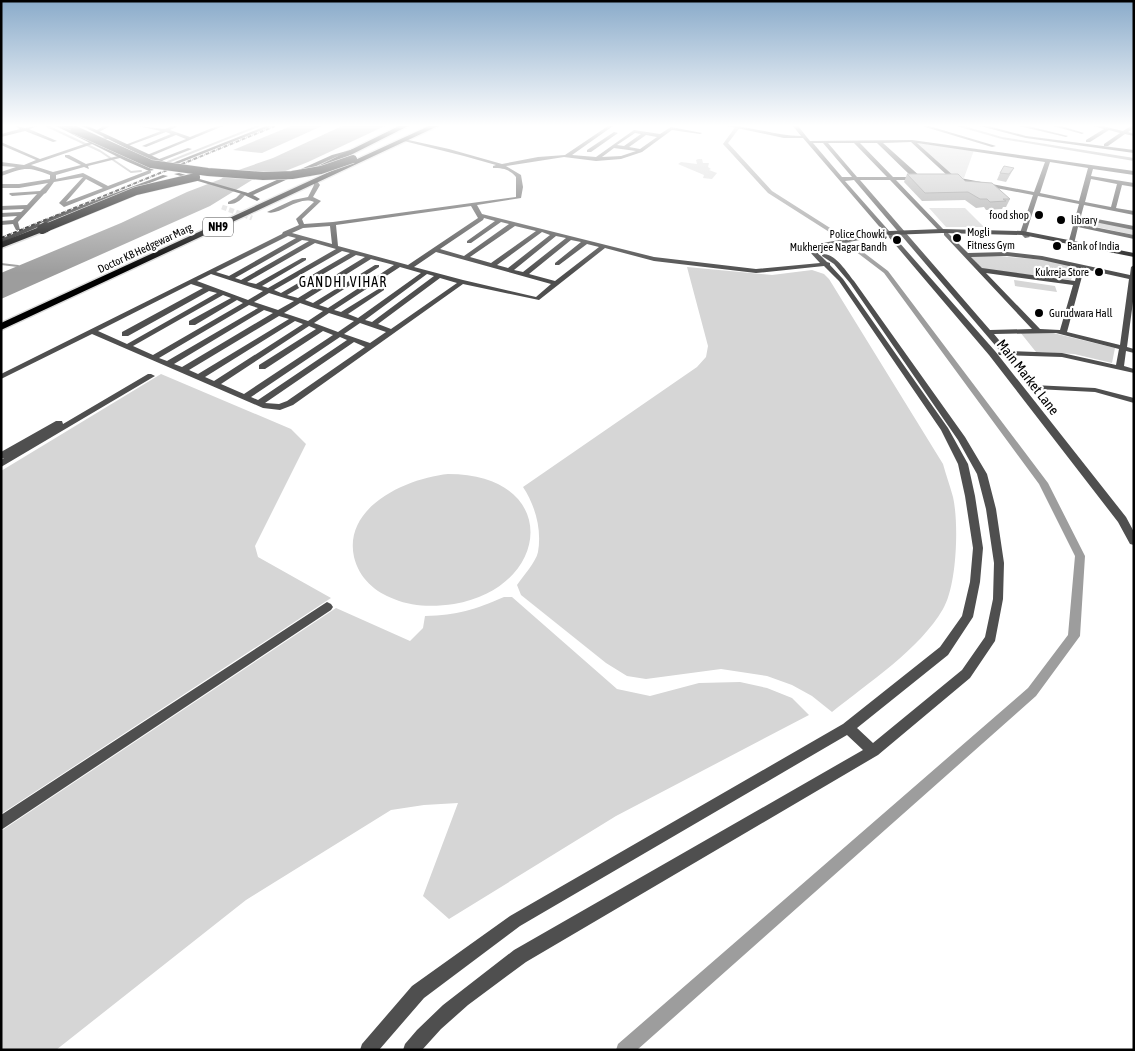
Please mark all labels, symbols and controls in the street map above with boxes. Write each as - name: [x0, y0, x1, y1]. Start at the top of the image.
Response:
- place label: food shop: [989, 209, 1029, 221]
- marker: food shop: [1033, 209, 1045, 221]
- marker: library: [1055, 214, 1067, 226]
- place label: library: [1071, 214, 1098, 226]
- road number: NH9: [203, 218, 233, 236]
- street label: Doctor KB Hedgewar Marg: [96, 221, 194, 275]
- place label: Mogli Fitness Gym: [967, 226, 1015, 251]
- place label: Police Chowki, Mukherjee Nagar Bandh: [790, 228, 887, 253]
- marker: Mogli Fitness Gym: [951, 232, 963, 244]
- marker: Police Chowki, Mukherjee Nagar Bandh: [891, 234, 903, 246]
- marker: Bank of India: [1051, 240, 1063, 252]
- place label: Bank of India: [1067, 240, 1120, 252]
- place label: Kukreja Store: [1035, 266, 1089, 278]
- marker: Kukreja Store: [1093, 266, 1105, 278]
- district label: GANDHI VIHAR: [299, 274, 387, 290]
- marker: Gurudwara Hall: [1033, 307, 1045, 319]
- place label: Gurudwara Hall: [1049, 307, 1113, 319]
- street label: Main Market Lane: [994, 336, 1062, 418]

